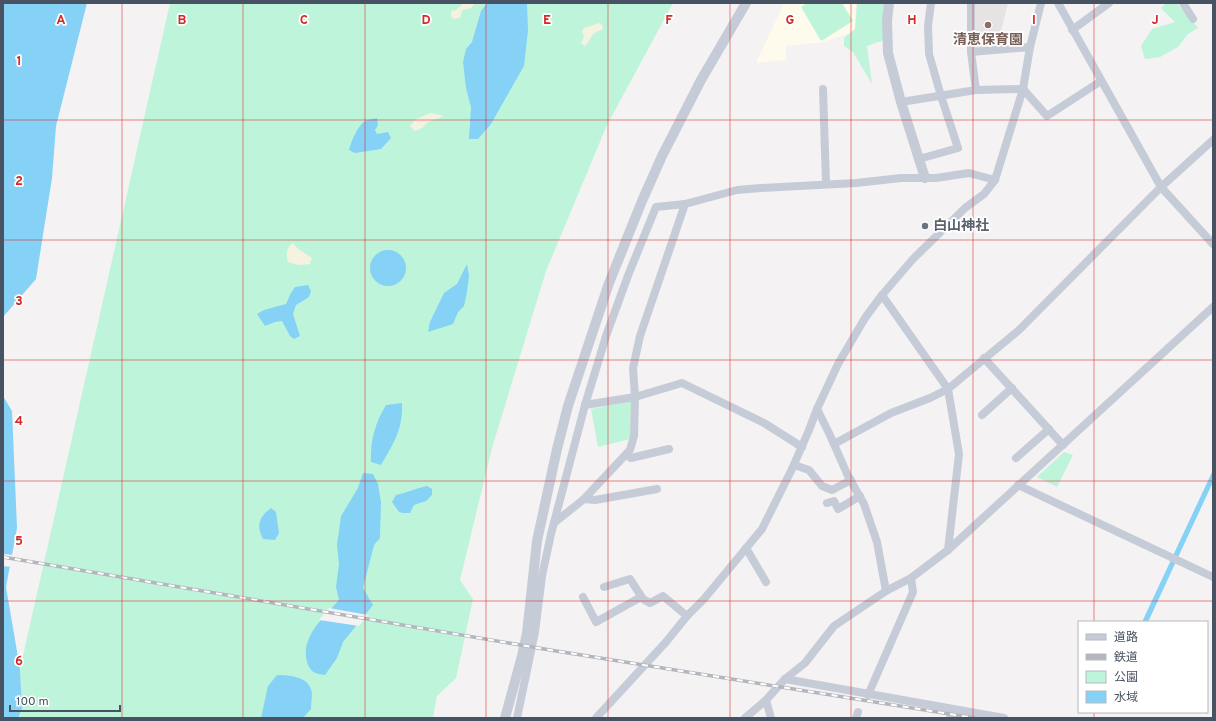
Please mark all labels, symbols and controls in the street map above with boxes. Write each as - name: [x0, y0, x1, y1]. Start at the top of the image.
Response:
- text: A: [56, 13, 66, 29]
- text: B: [178, 13, 187, 29]
- text: C: [300, 13, 308, 29]
- text: D: [421, 13, 431, 29]
- text: E: [543, 13, 551, 29]
- text: F: [665, 13, 673, 29]
- text: G: [786, 13, 795, 29]
- text: H: [907, 13, 917, 29]
- text: I: [1032, 13, 1036, 29]
- text: J: [1151, 13, 1159, 29]
- marker: 清恵保育園: [983, 20, 993, 30]
- place label: 清恵保育園: [953, 32, 1023, 49]
- text: 1: [16, 54, 22, 70]
- text: 2: [15, 174, 23, 190]
- place label: 白山神社: [933, 217, 989, 235]
- marker: 白山神社: [920, 221, 930, 231]
- text: 3: [15, 294, 23, 310]
- text: 4: [15, 414, 23, 430]
- text: 5: [15, 534, 23, 550]
- legend: [1078, 621, 1208, 713]
- text: 道路: [1114, 630, 1138, 646]
- text: 鉄道: [1114, 650, 1138, 666]
- text: 6: [15, 654, 23, 670]
- text: 公園: [1114, 670, 1138, 686]
- scale bar: [10, 687, 120, 713]
- text: 水域: [1114, 690, 1138, 706]
- text: 100 m: [16, 694, 49, 710]

